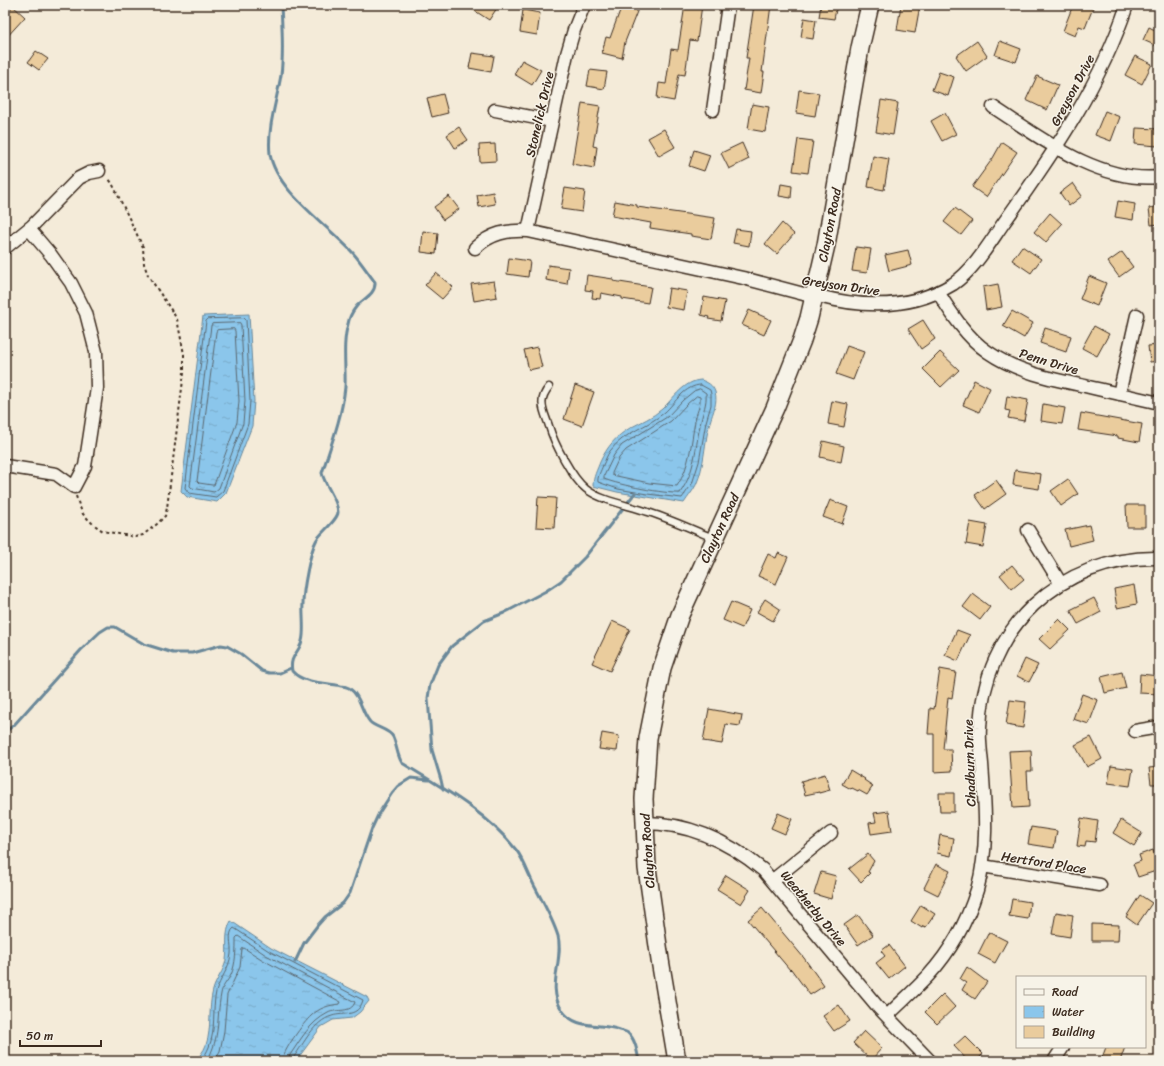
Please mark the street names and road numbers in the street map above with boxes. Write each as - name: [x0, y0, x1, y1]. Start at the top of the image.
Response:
- street label: Greyson Drive: [1044, 50, 1101, 130]
- street label: Stonelick Drive: [518, 69, 561, 159]
- street label: Clayton Road: [811, 185, 848, 264]
- street label: Greyson Drive: [800, 269, 882, 302]
- street label: Penn Drive: [1016, 342, 1081, 381]
- street label: Clayton Road: [693, 488, 746, 567]
- street label: Chadburn Drive: [956, 719, 983, 807]
- street label: Clayton Road: [633, 812, 662, 889]
- street label: Hertford Place: [1000, 844, 1089, 881]
- street label: Weatherby Drive: [775, 865, 853, 952]

